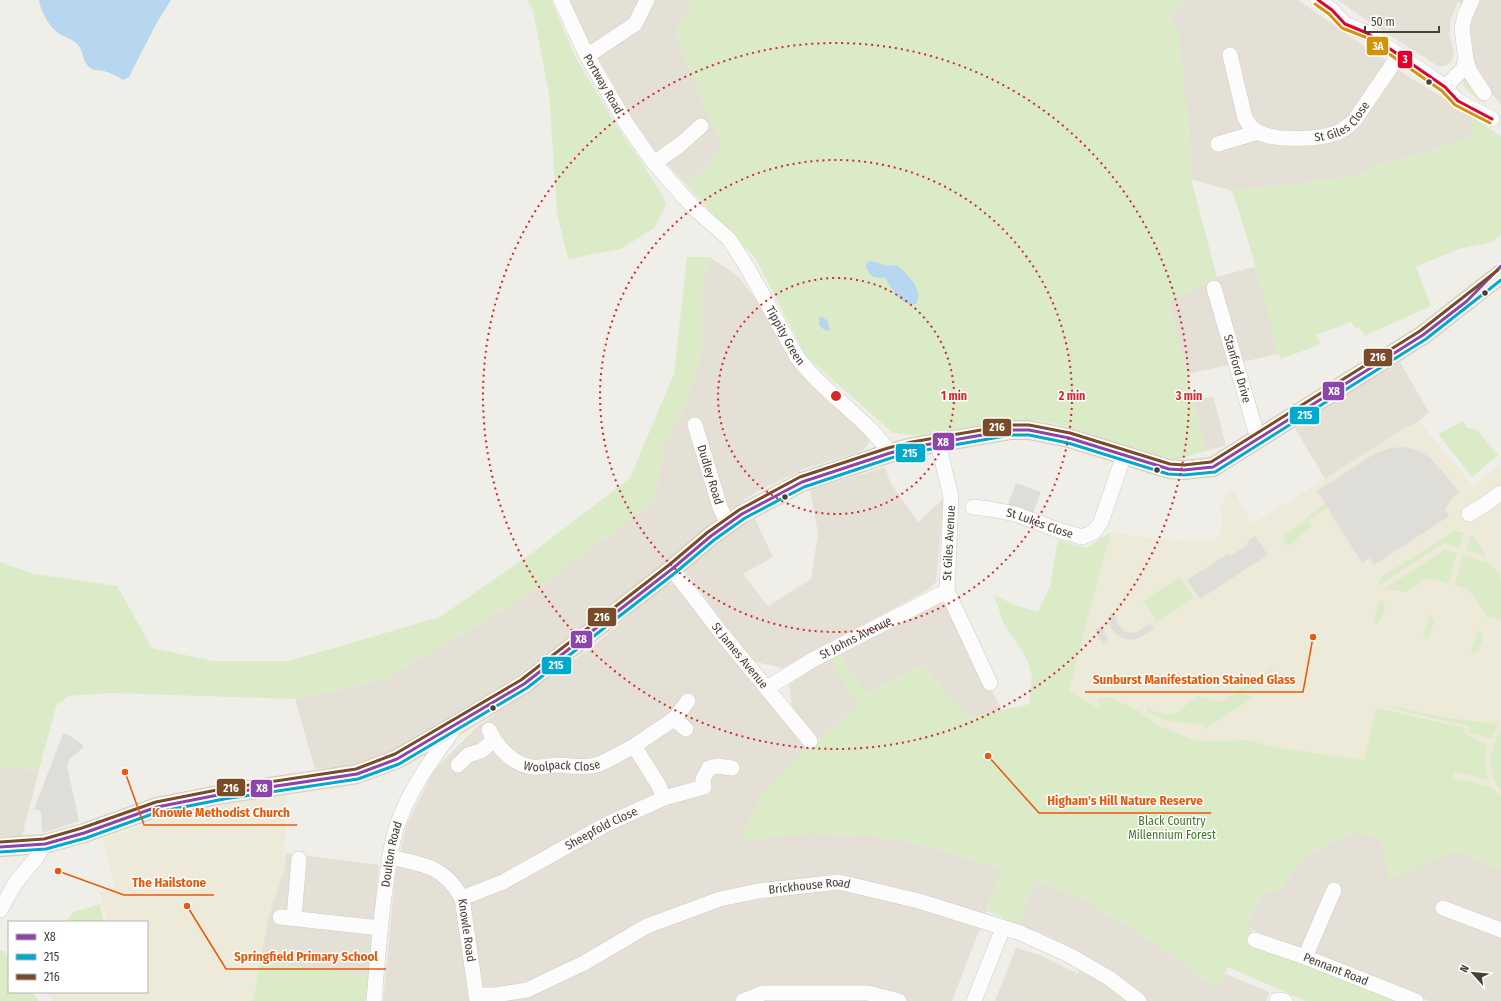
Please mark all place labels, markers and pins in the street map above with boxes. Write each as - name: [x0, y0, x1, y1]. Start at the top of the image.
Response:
- unlabelled marker: [1424, 77, 1434, 87]
- unlabelled marker: [1480, 288, 1490, 298]
- centre of rings: [829, 389, 843, 403]
- unlabelled marker: [1152, 465, 1162, 475]
- unlabelled marker: [780, 492, 790, 502]
- callout: Sunburst Manifestation Stained Glass: [1085, 667, 1303, 692]
- unlabelled marker: [488, 703, 498, 713]
- callout: Higham's Hill Nature Reserve: [1039, 788, 1211, 813]
- callout: Knowle Methodist Church: [144, 800, 297, 825]
- callout: The Hailstone: [124, 870, 214, 895]
- callout: Springfield Primary School: [226, 944, 386, 969]

